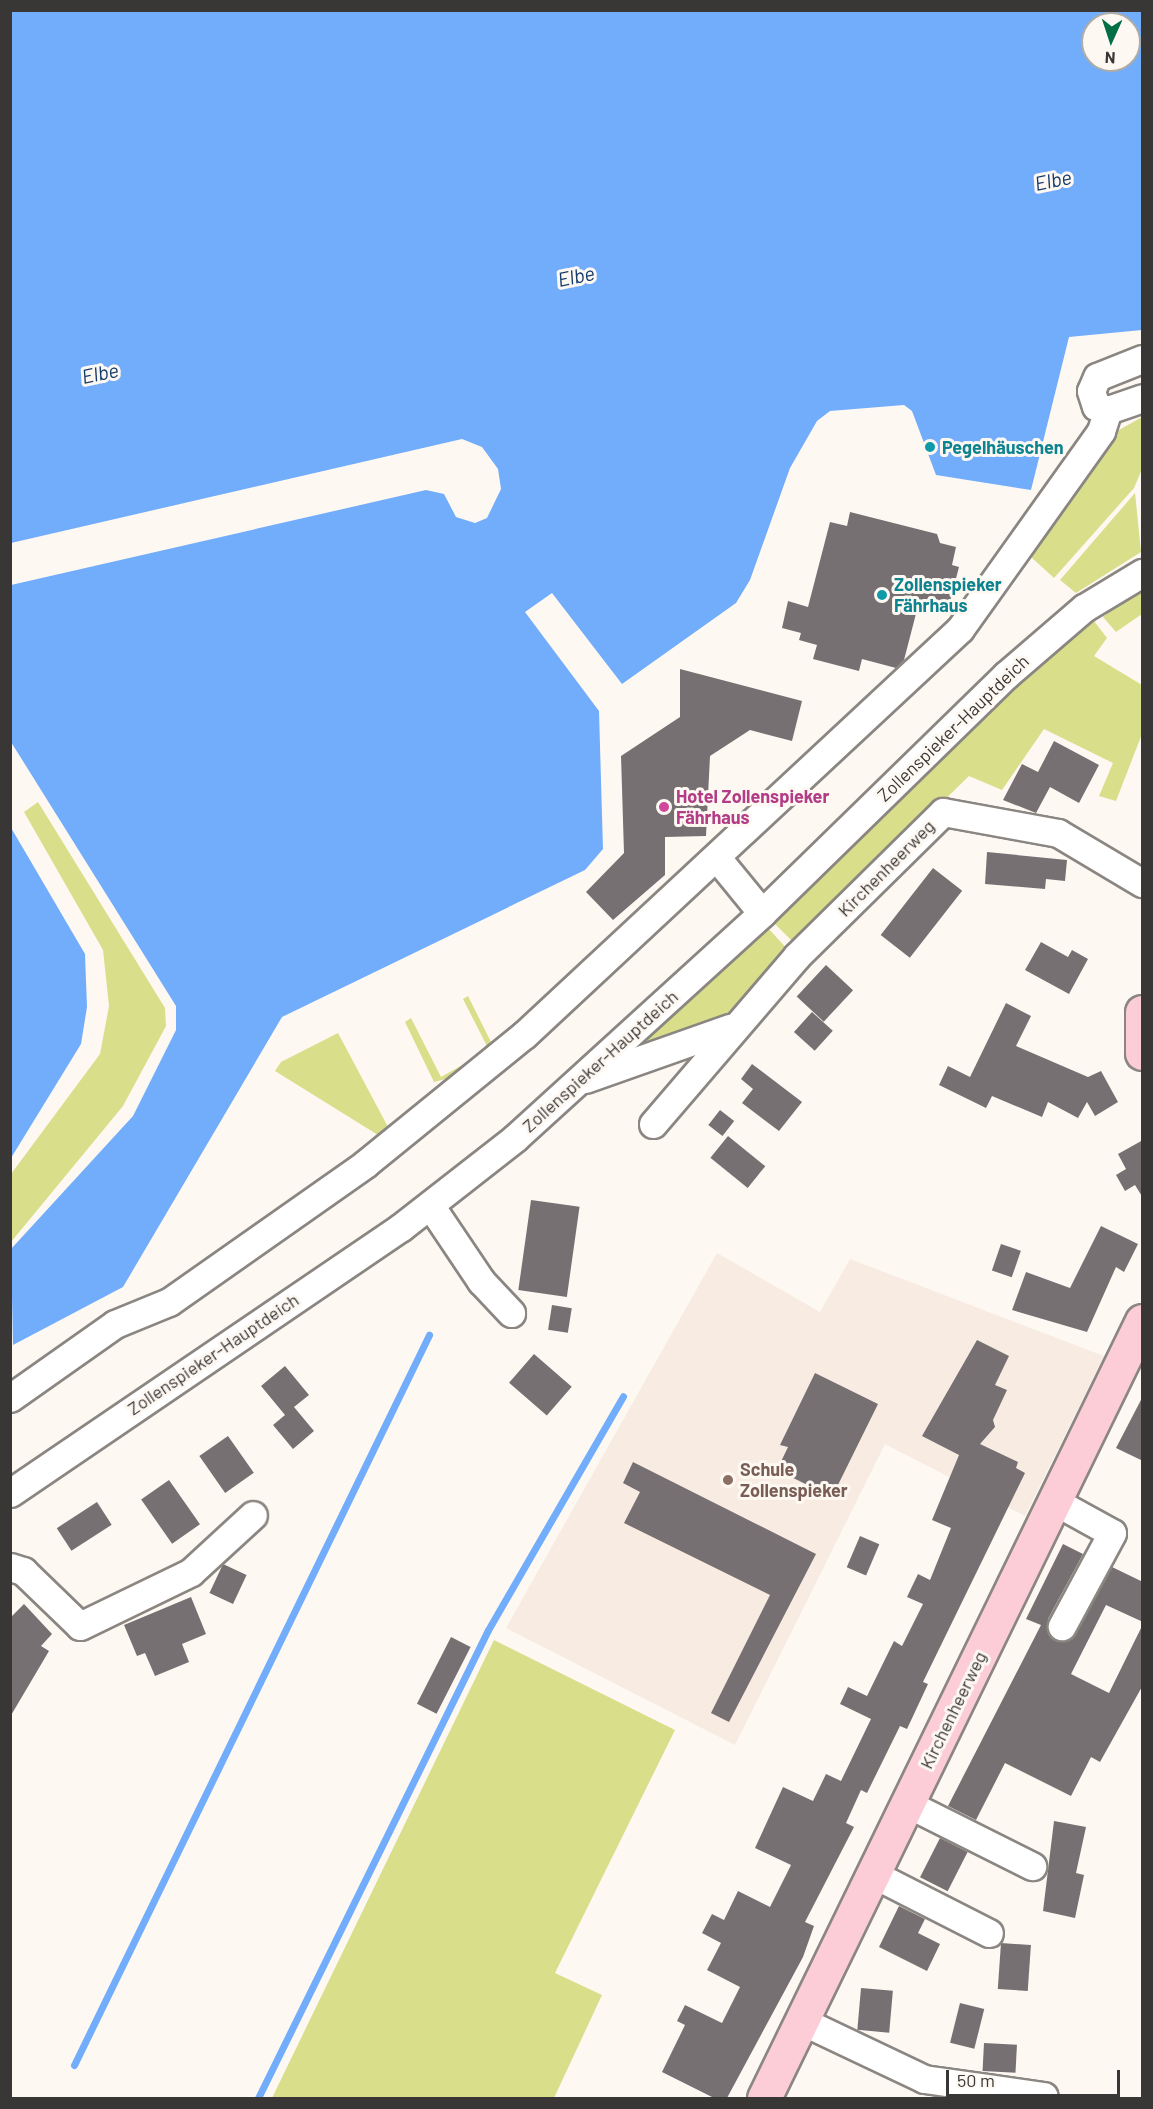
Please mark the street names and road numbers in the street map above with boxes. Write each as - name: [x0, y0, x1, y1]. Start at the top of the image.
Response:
- street label: Zollenspieker-Hauptdeich: [873, 650, 1033, 806]
- street label: Kirchenheerweg: [833, 815, 939, 921]
- street label: Zollenspieker-Hauptdeich: [518, 985, 682, 1137]
- street label: Zollenspieker-Hauptdeich: [123, 1289, 303, 1419]
- street label: Kirchenheerweg: [915, 1648, 991, 1772]

